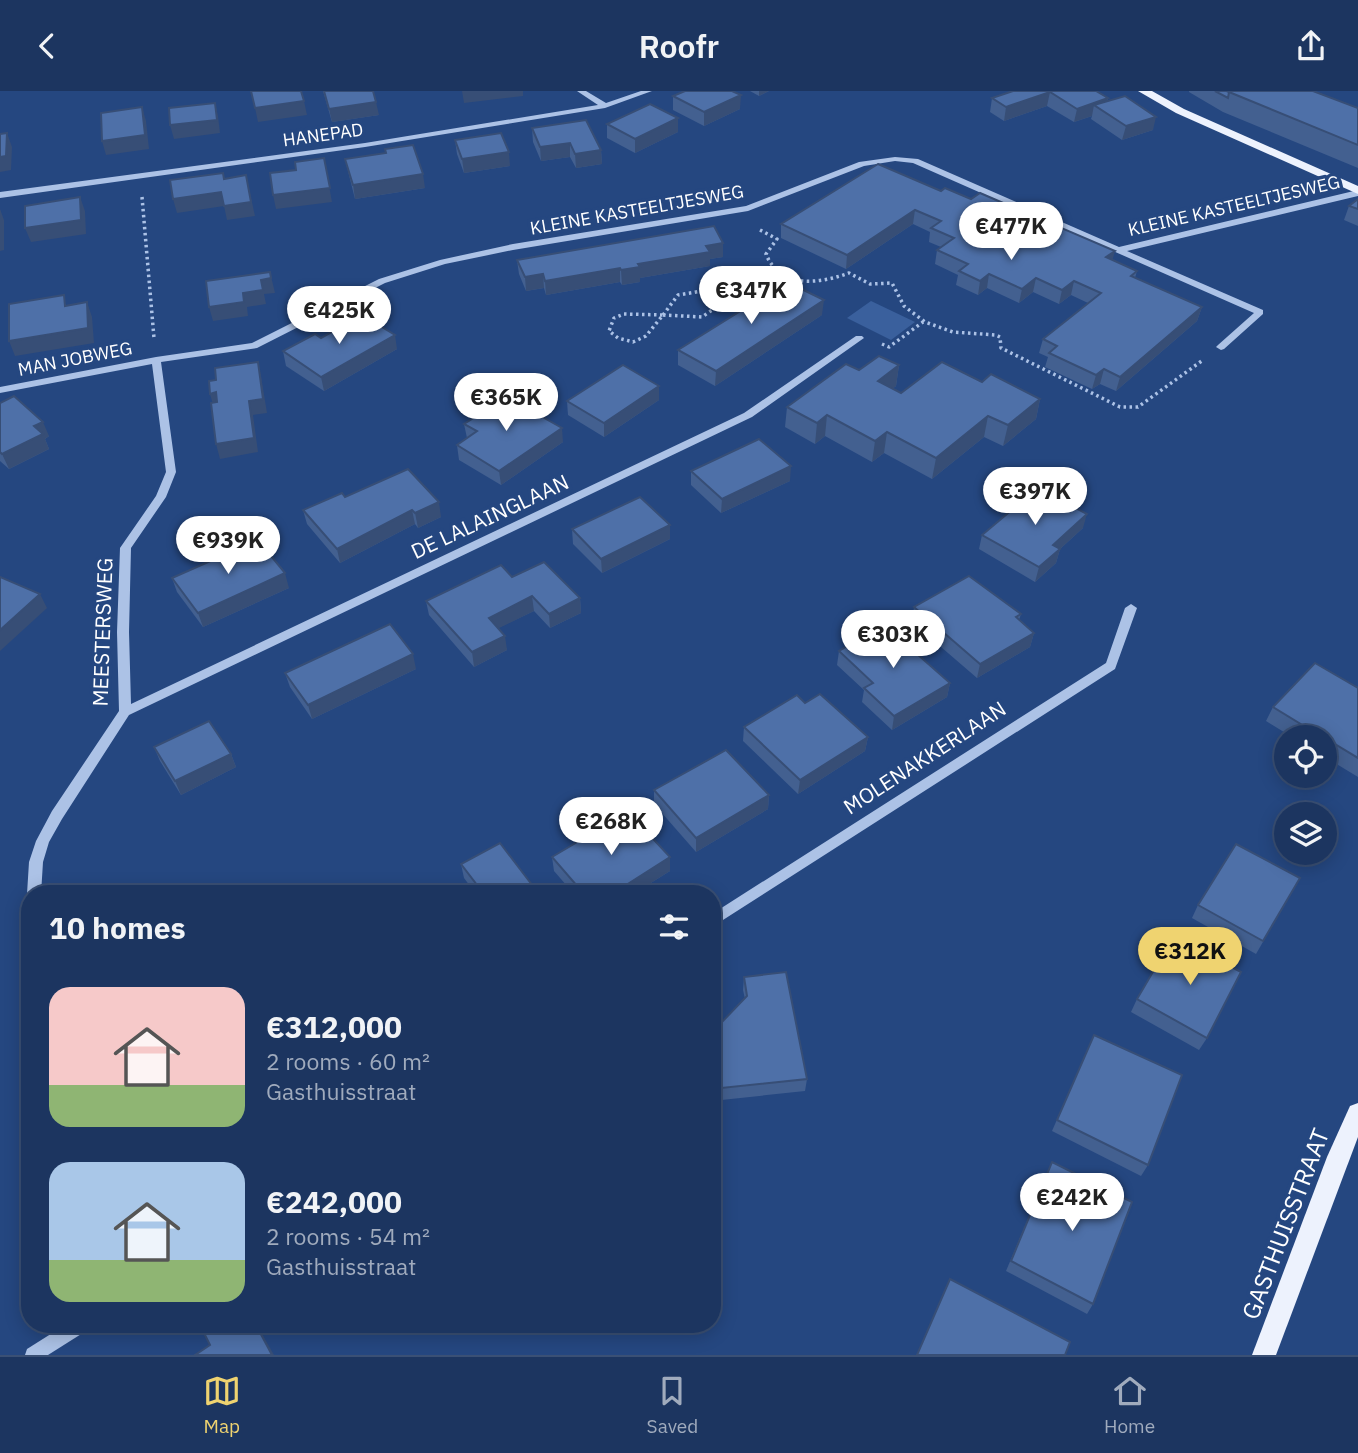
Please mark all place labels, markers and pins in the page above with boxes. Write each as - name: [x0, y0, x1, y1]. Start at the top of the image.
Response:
- pin: €477K: [962, 202, 1060, 262]
- pin: €347K: [702, 267, 800, 326]
- pin: €425K: [290, 287, 388, 346]
- pin: €365K: [457, 373, 555, 433]
- pin: €397K: [986, 467, 1084, 527]
- pin: €939K: [179, 517, 277, 576]
- pin: €303K: [844, 611, 942, 670]
- pin: €268K: [562, 797, 660, 857]
- pin: €312K: [1141, 927, 1239, 987]
- pin: €242K: [1023, 1173, 1121, 1233]

